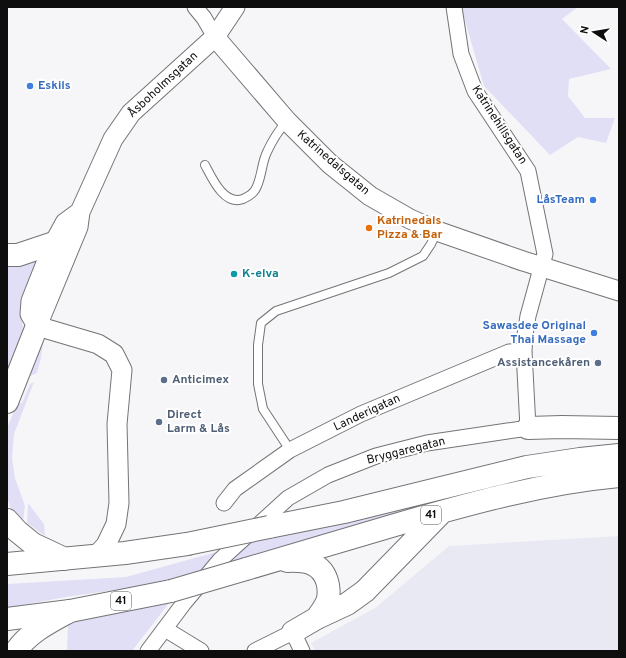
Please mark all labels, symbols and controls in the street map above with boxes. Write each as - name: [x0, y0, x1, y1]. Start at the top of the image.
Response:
- north arrow: [574, 12, 614, 52]
- text: N: [578, 25, 593, 35]
- street label: Åsboholmsgatan: [124, 48, 202, 122]
- place label: Eskils: [38, 78, 71, 94]
- marker: Eskils: [25, 81, 35, 91]
- street label: Katrinehillsgatan: [467, 82, 531, 168]
- street label: Katrinedalsgatan: [293, 127, 373, 199]
- place label: LåsTeam: [536, 192, 585, 208]
- marker: LåsTeam: [588, 195, 598, 205]
- place label: Katrinedals Pizza & Bar: [377, 213, 442, 243]
- marker: Katrinedals Pizza & Bar: [364, 223, 374, 233]
- place label: K-elva: [242, 266, 279, 282]
- marker: K-elva: [229, 269, 239, 279]
- place label: Sawasdee Original Thai Massage: [483, 318, 586, 348]
- marker: Sawasdee Original Thai Massage: [589, 328, 599, 338]
- place label: Assistancekåren: [497, 355, 590, 371]
- marker: Assistancekåren: [593, 358, 603, 368]
- place label: Anticimex: [172, 372, 229, 388]
- marker: Anticimex: [159, 375, 169, 385]
- street label: Landerigatan: [331, 391, 403, 435]
- place label: Direct Larm & Lås: [167, 407, 230, 437]
- marker: Direct Larm & Lås: [154, 417, 164, 427]
- street label: Bryggaregatan: [365, 433, 447, 469]
- road number: 41: [421, 506, 441, 524]
- road number: 41: [111, 592, 131, 610]

